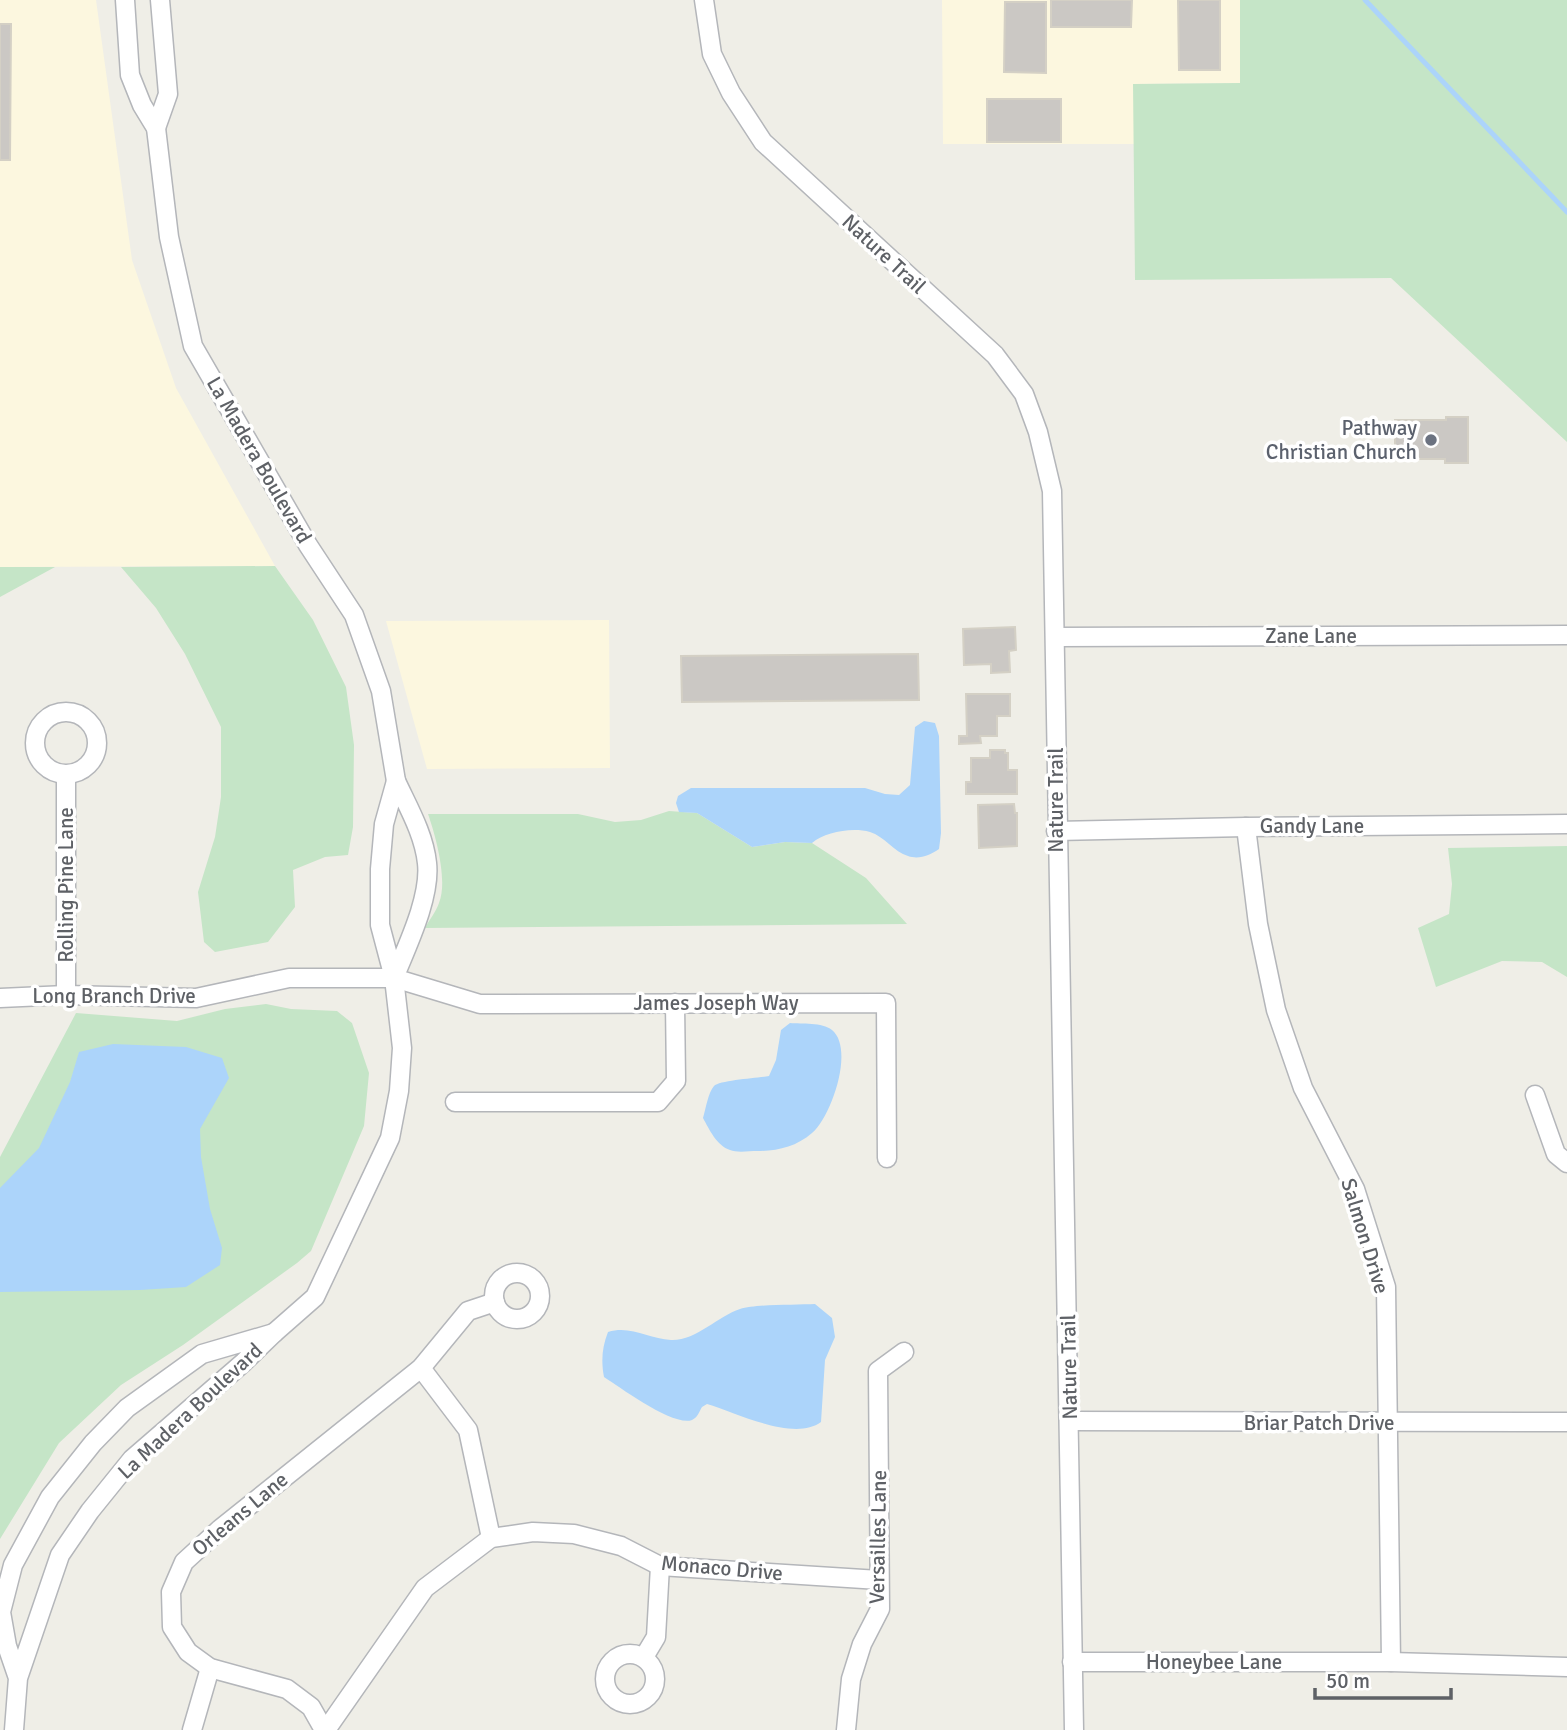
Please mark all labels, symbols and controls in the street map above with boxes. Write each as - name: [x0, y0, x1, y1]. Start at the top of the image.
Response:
- street label: Nature Trail: [837, 209, 931, 299]
- street label: La Madera Boulevard: [201, 372, 317, 548]
- place label: Pathway Christian Church: [1266, 415, 1417, 465]
- marker: Pathway Christian Church: [1423, 432, 1439, 448]
- street label: Zane Lane: [1265, 623, 1357, 649]
- street label: Nature Trail: [1043, 747, 1069, 853]
- street label: Rolling Pine Lane: [53, 807, 79, 963]
- street label: Gandy Lane: [1260, 813, 1364, 839]
- street label: Long Branch Drive: [32, 983, 196, 1009]
- street label: James Joseph Way: [633, 990, 799, 1016]
- street label: Salmon Drive: [1335, 1175, 1395, 1297]
- street label: Nature Trail: [1055, 1314, 1083, 1420]
- street label: La Madera Boulevard: [112, 1337, 268, 1485]
- street label: Briar Patch Drive: [1243, 1410, 1395, 1436]
- street label: Orleans Lane: [187, 1466, 293, 1562]
- street label: Versailles Lane: [864, 1470, 892, 1604]
- street label: Monaco Drive: [660, 1550, 784, 1586]
- street label: Honeybee Lane: [1146, 1649, 1282, 1675]
- scale bar: [1315, 1656, 1452, 1700]
- text: 50 m: [1326, 1668, 1370, 1694]

